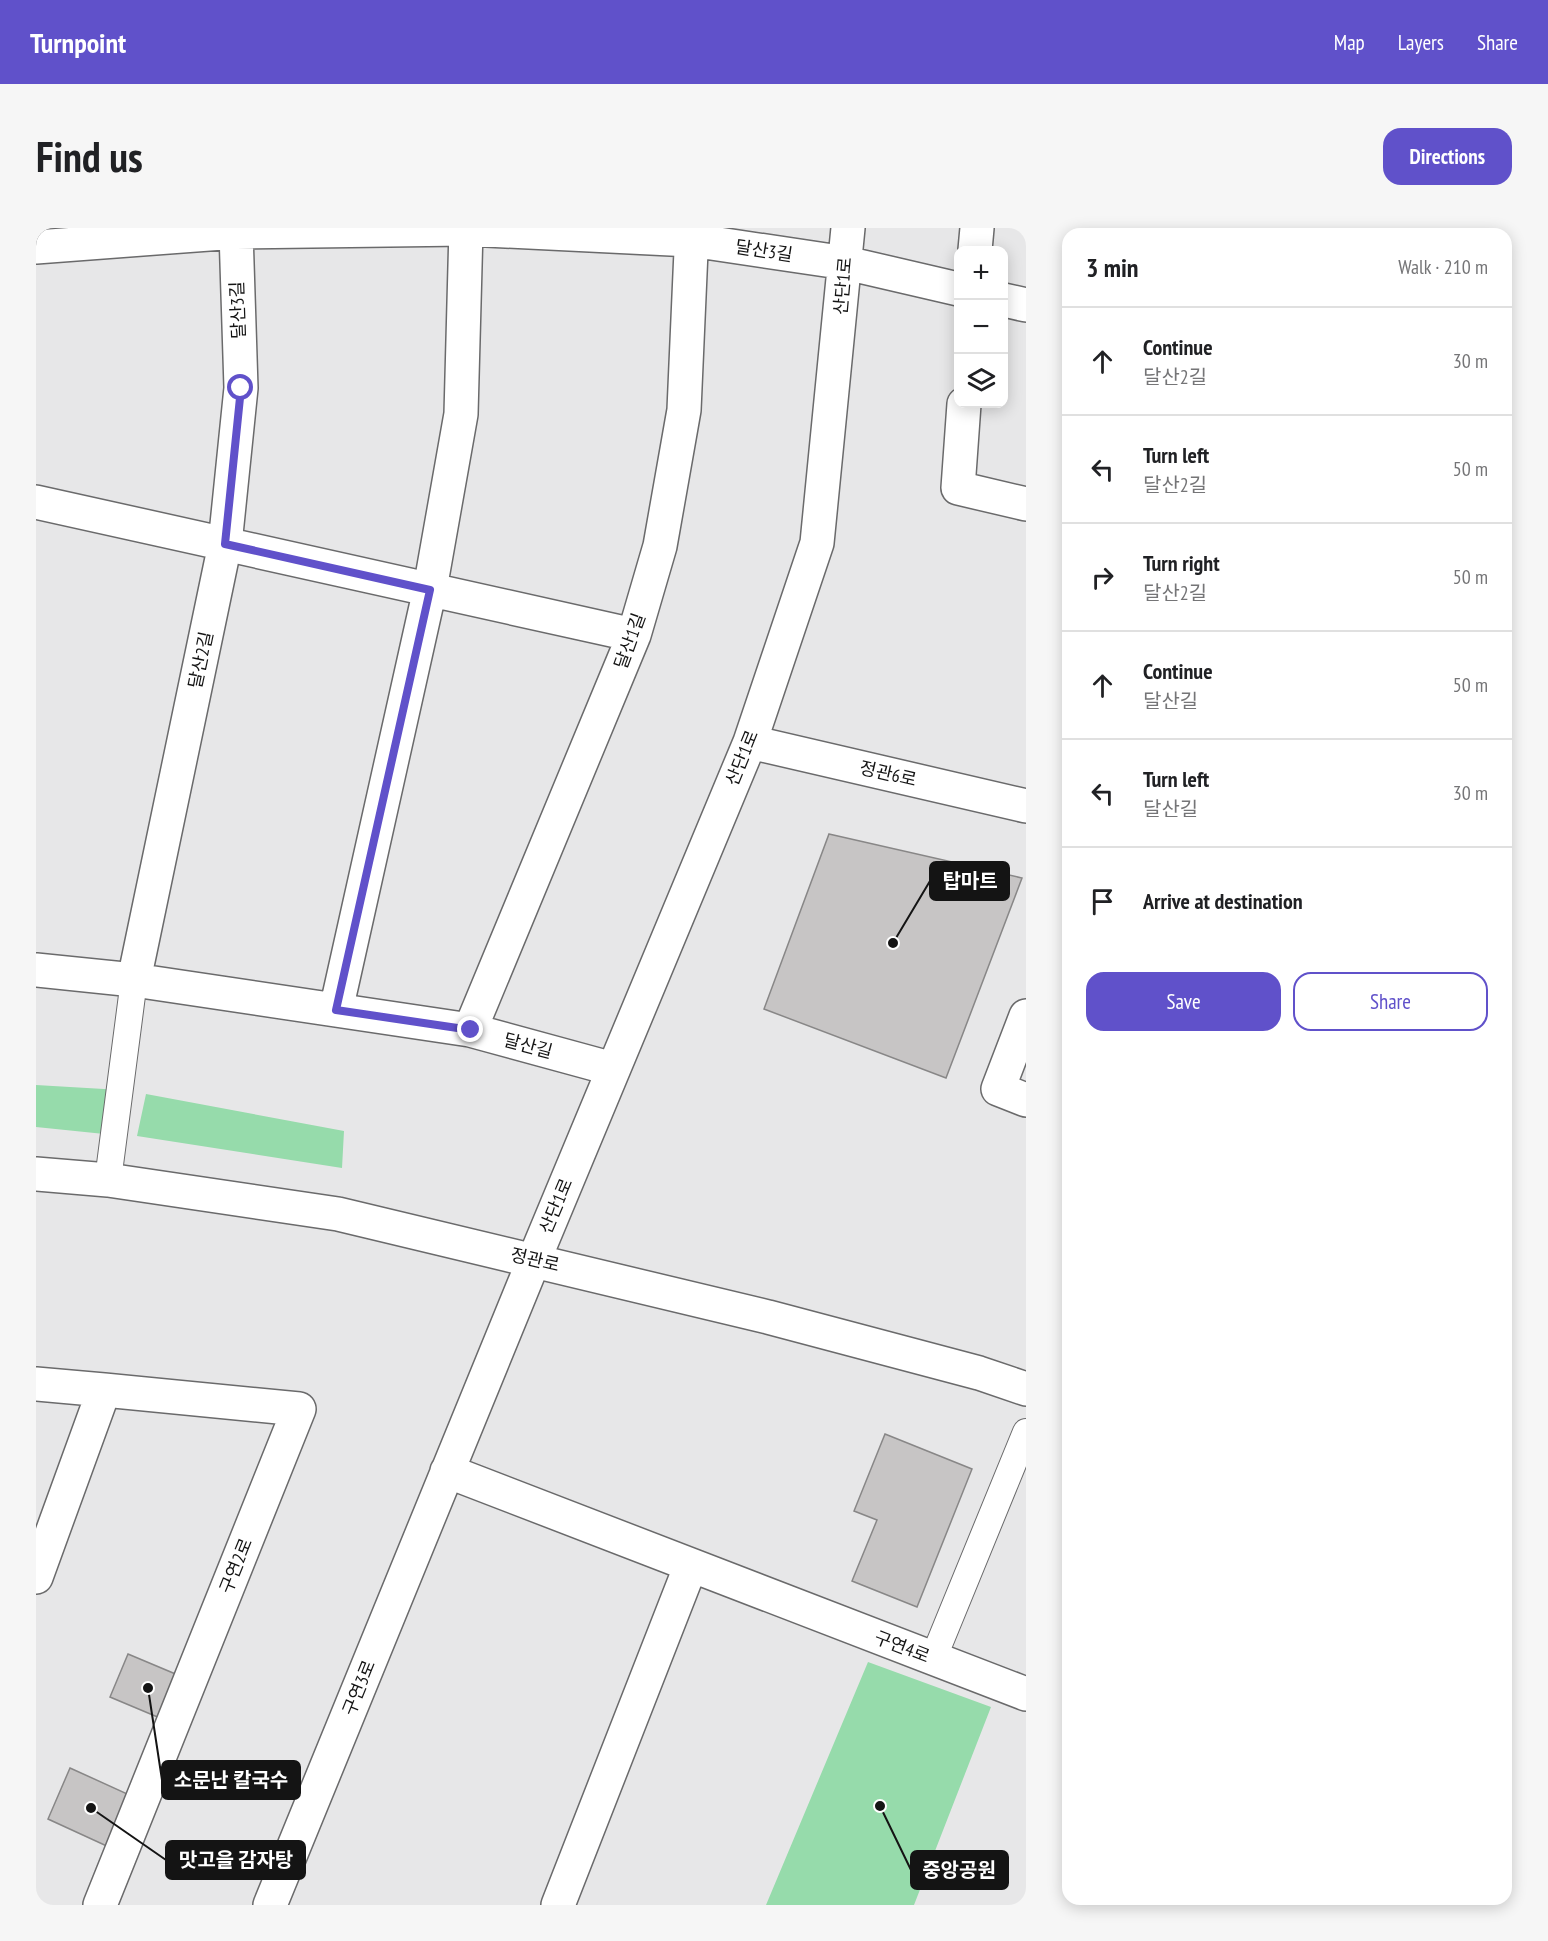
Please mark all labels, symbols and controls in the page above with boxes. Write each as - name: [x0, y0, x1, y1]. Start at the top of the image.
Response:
- text: Turnpoint: [30, 24, 126, 61]
- text: Map: [1334, 29, 1365, 56]
- text: Layers: [1398, 29, 1444, 56]
- text: Share: [1477, 29, 1518, 56]
- button: Directions: [1383, 128, 1512, 185]
- text: Find us: [36, 129, 143, 184]
- street label: 달산3길: [734, 235, 794, 266]
- map controls: [954, 246, 1008, 408]
- button: +: [954, 246, 1008, 300]
- text: 3 min: [1086, 251, 1139, 284]
- text: Walk · 210 m: [1398, 254, 1488, 280]
- street label: 산단1로: [829, 256, 856, 316]
- street label: 달산3길: [225, 281, 250, 339]
- button: −: [954, 300, 1008, 354]
- text: Continue: [1143, 333, 1213, 361]
- icon: ahead: [1086, 345, 1119, 378]
- text: 30 m: [1453, 348, 1488, 374]
- button: layers: [954, 354, 1008, 408]
- text: 달산2길: [1143, 364, 1207, 390]
- route start: [227, 374, 253, 400]
- text: Turn left: [1143, 441, 1209, 469]
- icon: left: [1086, 453, 1119, 486]
- text: 50 m: [1453, 456, 1488, 482]
- text: 달산2길: [1143, 472, 1207, 498]
- text: Turn right: [1143, 549, 1220, 577]
- icon: right: [1086, 561, 1119, 594]
- text: 50 m: [1453, 564, 1488, 590]
- text: 달산2길: [1143, 580, 1207, 606]
- street label: 달산1길: [609, 610, 650, 672]
- street label: 달산2길: [183, 629, 218, 691]
- text: Continue: [1143, 657, 1213, 685]
- icon: ahead: [1086, 669, 1119, 702]
- text: 50 m: [1453, 672, 1488, 698]
- text: 달산길: [1143, 688, 1198, 714]
- street label: 산단1로: [720, 727, 763, 789]
- street label: 정관6로: [857, 756, 919, 791]
- text: Turn left: [1143, 765, 1209, 793]
- icon: left: [1086, 777, 1119, 810]
- text: 30 m: [1453, 780, 1488, 806]
- text: 달산길: [1143, 796, 1198, 822]
- callout: 탑마트: [930, 862, 1009, 900]
- text: 탑마트: [942, 868, 998, 894]
- icon: arrive: [1086, 885, 1119, 918]
- text: Arrive at destination: [1143, 887, 1303, 915]
- button: Save: [1086, 972, 1281, 1031]
- button: Share: [1293, 972, 1488, 1031]
- route end: [457, 1016, 483, 1042]
- street label: 달산길: [501, 1028, 555, 1063]
- street label: 산단1로: [534, 1175, 577, 1237]
- street label: 정관로: [508, 1243, 562, 1276]
- street label: 구연2로: [214, 1535, 257, 1597]
- street label: 구연4로: [871, 1625, 933, 1668]
- street label: 구연3로: [337, 1657, 380, 1719]
- callout: 소문난 칼국수: [162, 1761, 300, 1799]
- text: 소문난 칼국수: [174, 1767, 288, 1793]
- callout: 맛고을 감자탕: [166, 1841, 305, 1879]
- text: 맛고을 감자탕: [179, 1847, 293, 1873]
- callout: 중앙공원: [911, 1851, 1008, 1889]
- text: 중앙공원: [922, 1857, 996, 1883]

